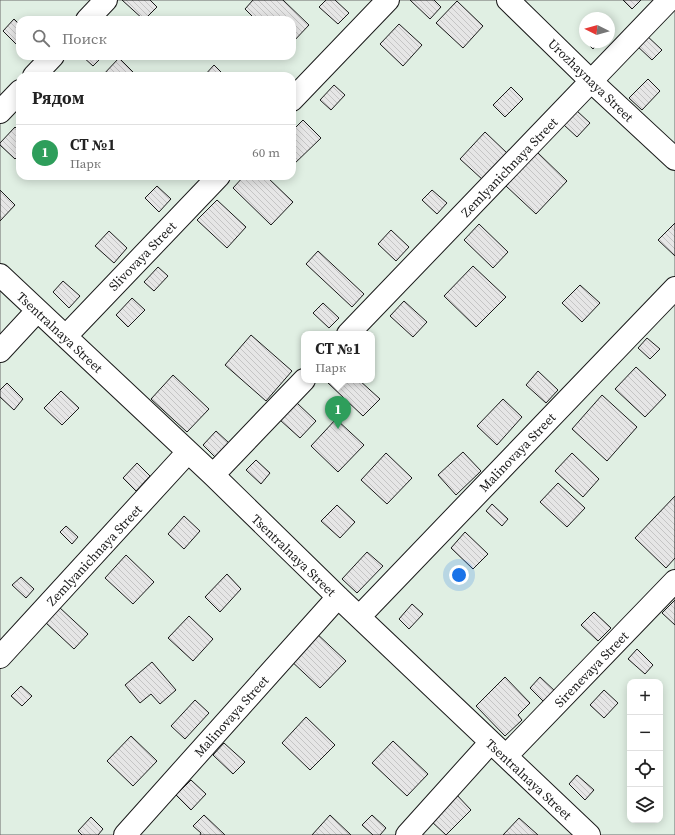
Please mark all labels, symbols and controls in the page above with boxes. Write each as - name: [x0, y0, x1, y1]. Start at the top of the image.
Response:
- north arrow: [579, 12, 615, 48]
- search box: [16, 16, 296, 60]
- icon: search: [30, 27, 52, 49]
- text: Поиск: [62, 28, 107, 49]
- street label: Urozhaynaya Street: [544, 35, 638, 126]
- text: Рядом: [32, 86, 84, 110]
- street label: Zemlyanichnaya Street: [457, 113, 562, 221]
- text: СТ №1: [70, 134, 116, 155]
- text: 1: [41, 144, 49, 161]
- text: 60 m: [252, 144, 280, 161]
- text: Парк: [70, 155, 101, 172]
- street label: Slivovaya Street: [105, 217, 180, 295]
- street label: Tsentralnaya Street: [13, 288, 107, 377]
- popup: [301, 331, 375, 383]
- text: СТ №1: [315, 338, 361, 359]
- text: Парк: [315, 359, 346, 376]
- pin: 1: [325, 396, 351, 429]
- street label: Malinovaya Street: [475, 409, 560, 495]
- street label: Zemlyanichnaya Street: [43, 501, 146, 609]
- street label: Tsentralnaya Street: [248, 511, 340, 601]
- your location: [449, 565, 469, 585]
- street label: Sirenevaya Street: [551, 627, 633, 711]
- street label: Malinovaya Street: [190, 672, 273, 760]
- map controls: [627, 679, 663, 823]
- button: +: [627, 679, 663, 715]
- button: −: [627, 715, 663, 751]
- street label: Tsentralnaya Street: [482, 735, 576, 824]
- button: locate: [627, 751, 663, 787]
- button: layers: [627, 787, 663, 823]

